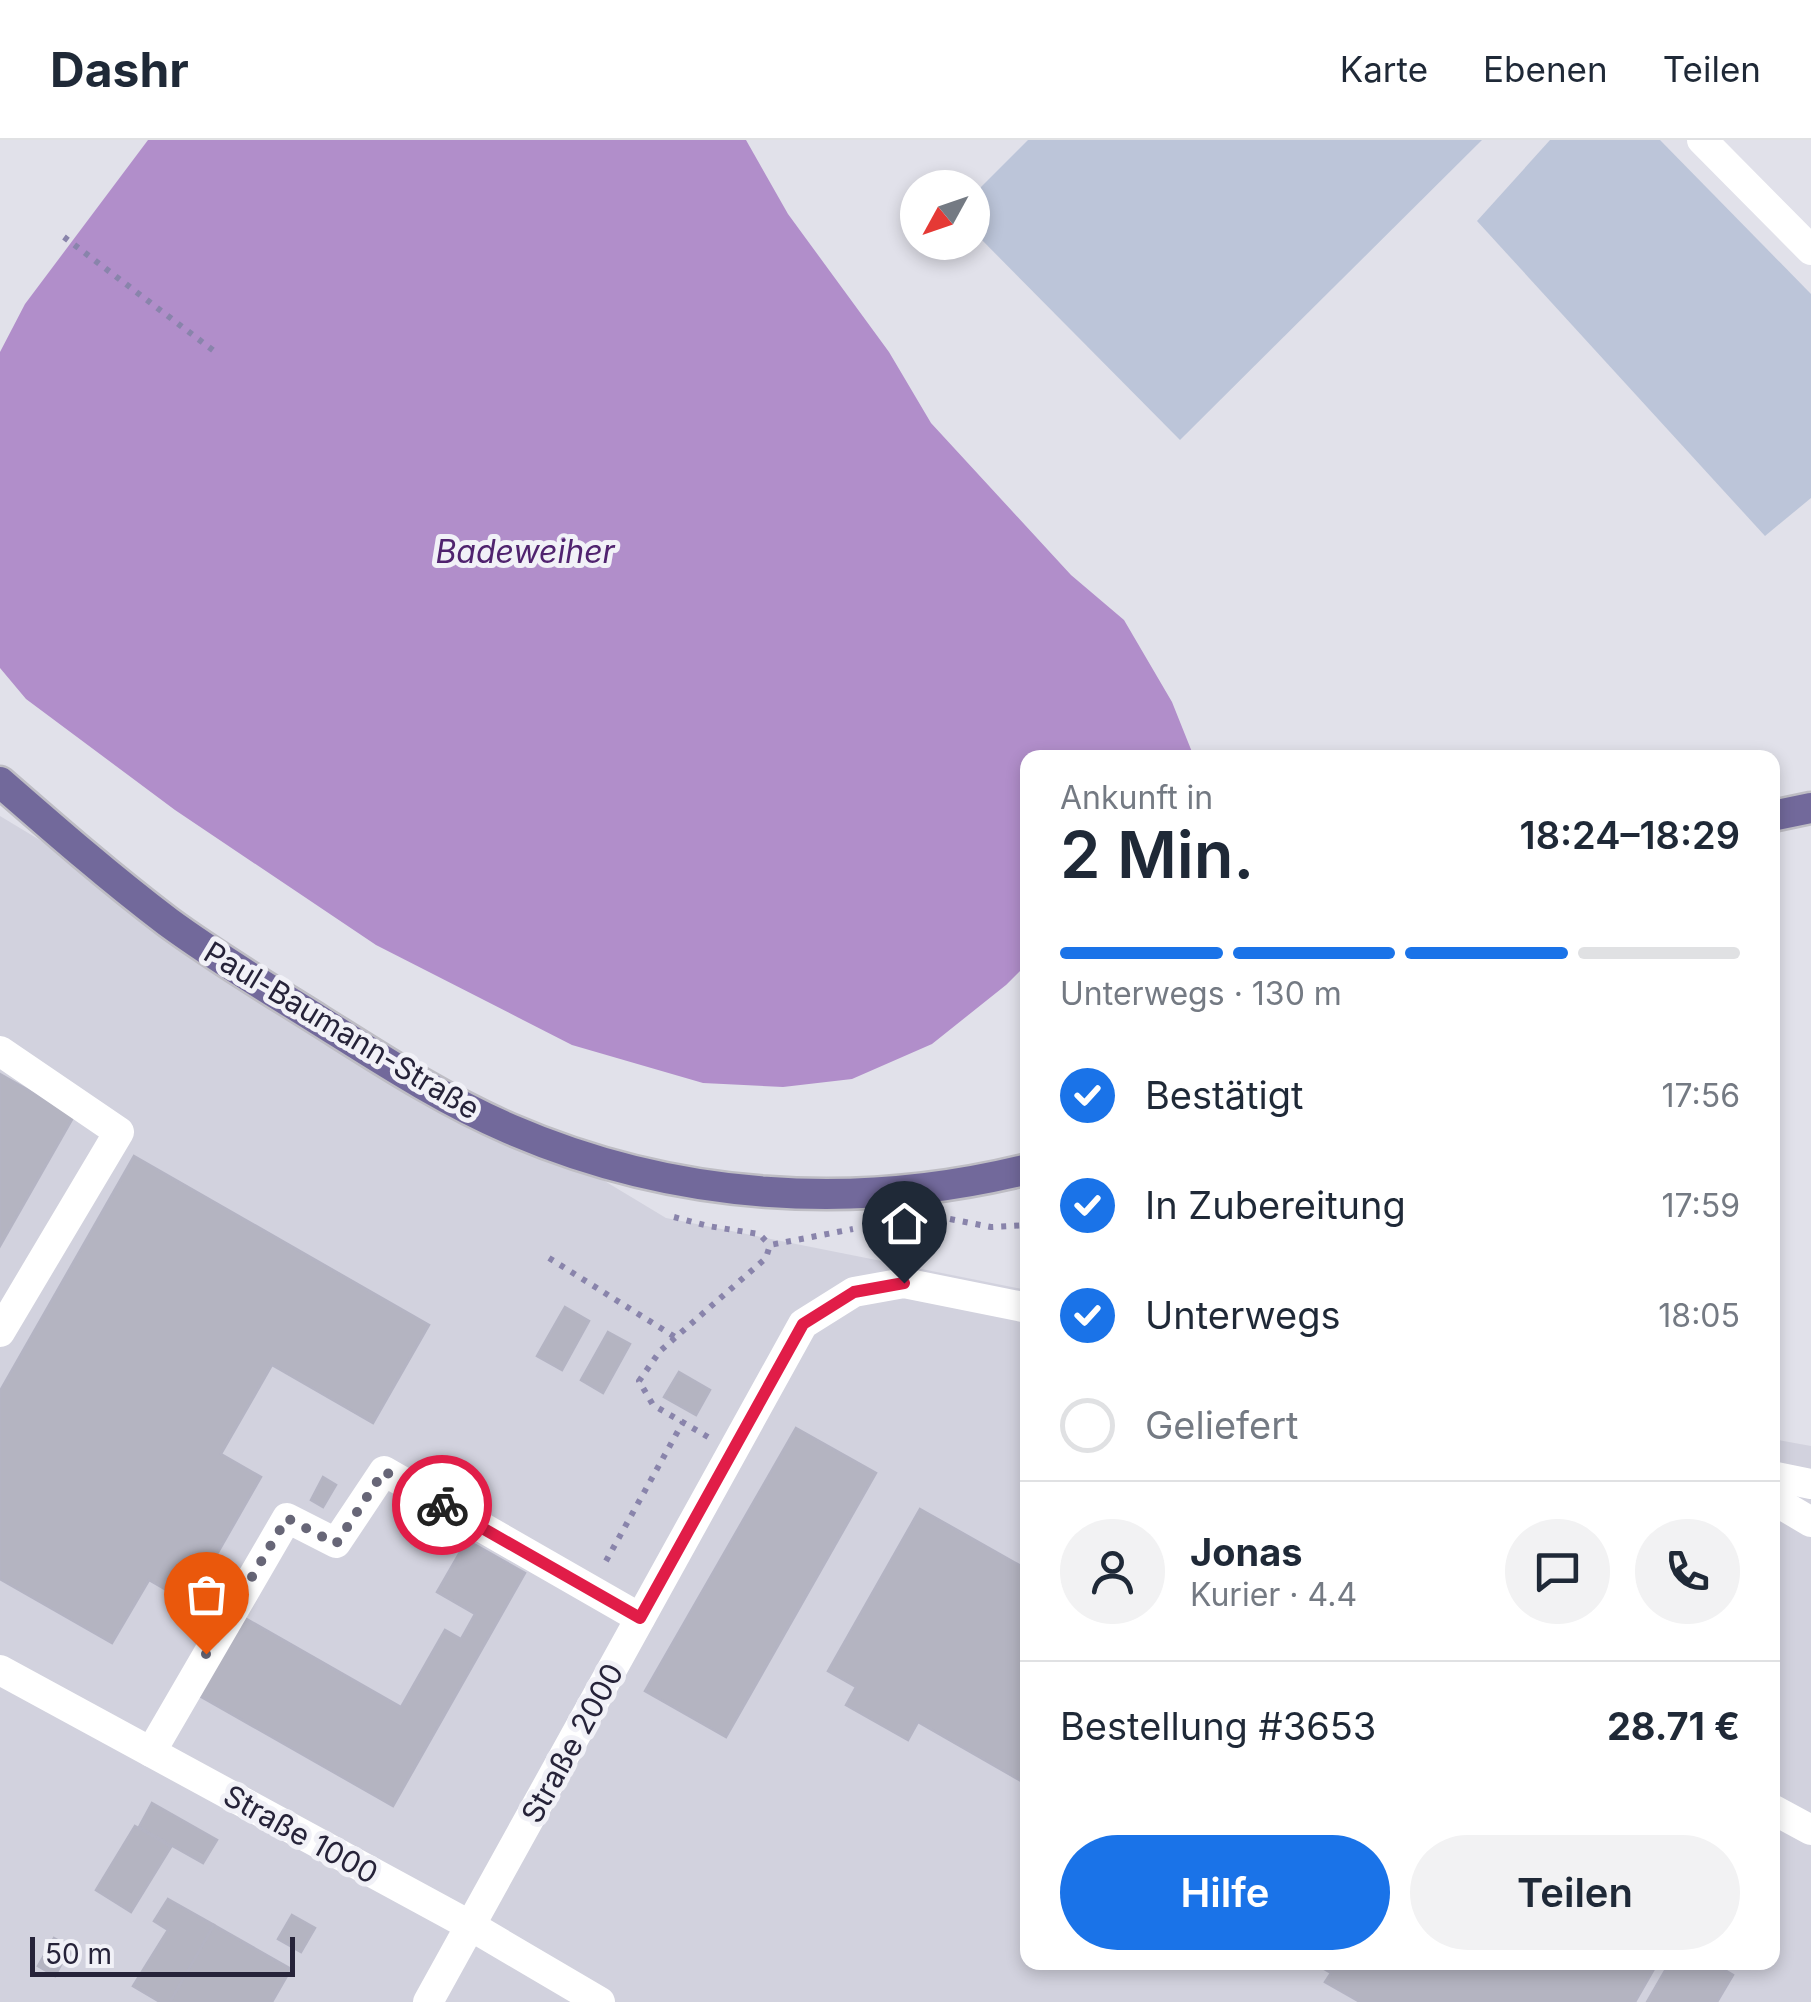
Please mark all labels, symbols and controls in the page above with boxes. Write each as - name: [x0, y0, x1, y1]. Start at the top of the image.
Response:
- text: Dashr: [50, 40, 189, 99]
- text: Karte: [1340, 48, 1428, 90]
- text: Ebenen: [1483, 48, 1608, 90]
- text: Teilen: [1663, 48, 1761, 90]
- north arrow: [900, 170, 990, 260]
- map controls: [900, 170, 990, 260]
- water label: Badeweiher: [435, 532, 616, 571]
- text: Ankunft in: [1060, 778, 1213, 817]
- text: 18:24–18:29: [1520, 812, 1740, 858]
- text: 2 Min.: [1060, 815, 1254, 894]
- street label: Paul-Baumann-Straße: [198, 934, 486, 1126]
- text: Unterwegs · 130 m: [1060, 974, 1342, 1013]
- icon: check: [1060, 1068, 1115, 1123]
- text: Bestätigt: [1145, 1072, 1303, 1118]
- text: 17:56: [1661, 1076, 1740, 1115]
- icon: check: [1060, 1178, 1115, 1233]
- pin: [862, 1181, 947, 1284]
- text: In Zubereitung: [1145, 1182, 1406, 1228]
- text: 17:59: [1661, 1186, 1740, 1225]
- icon: home: [877, 1196, 932, 1251]
- icon: check: [1060, 1288, 1115, 1343]
- text: Unterwegs: [1145, 1292, 1341, 1338]
- text: 18:05: [1658, 1296, 1740, 1335]
- text: Geliefert: [1145, 1402, 1299, 1448]
- courier: [392, 1455, 492, 1555]
- icon: bike: [415, 1478, 470, 1533]
- button: person: [1060, 1519, 1165, 1624]
- button: chat: [1505, 1519, 1610, 1624]
- button: phone: [1635, 1519, 1740, 1624]
- text: Jonas: [1190, 1529, 1303, 1575]
- pin: [164, 1552, 249, 1655]
- icon: bag: [179, 1567, 234, 1622]
- text: Kurier · 4.4: [1190, 1575, 1357, 1614]
- street label: Straße 2000: [513, 1657, 631, 1829]
- text: Bestellung #3653: [1060, 1703, 1376, 1749]
- text: 28.71 €: [1607, 1703, 1740, 1749]
- street label: Straße 1000: [218, 1777, 384, 1891]
- button: Hilfe: [1060, 1835, 1390, 1950]
- button: Teilen: [1410, 1835, 1740, 1950]
- scale bar: [30, 1932, 295, 1976]
- text: 50 m: [45, 1937, 112, 1971]

